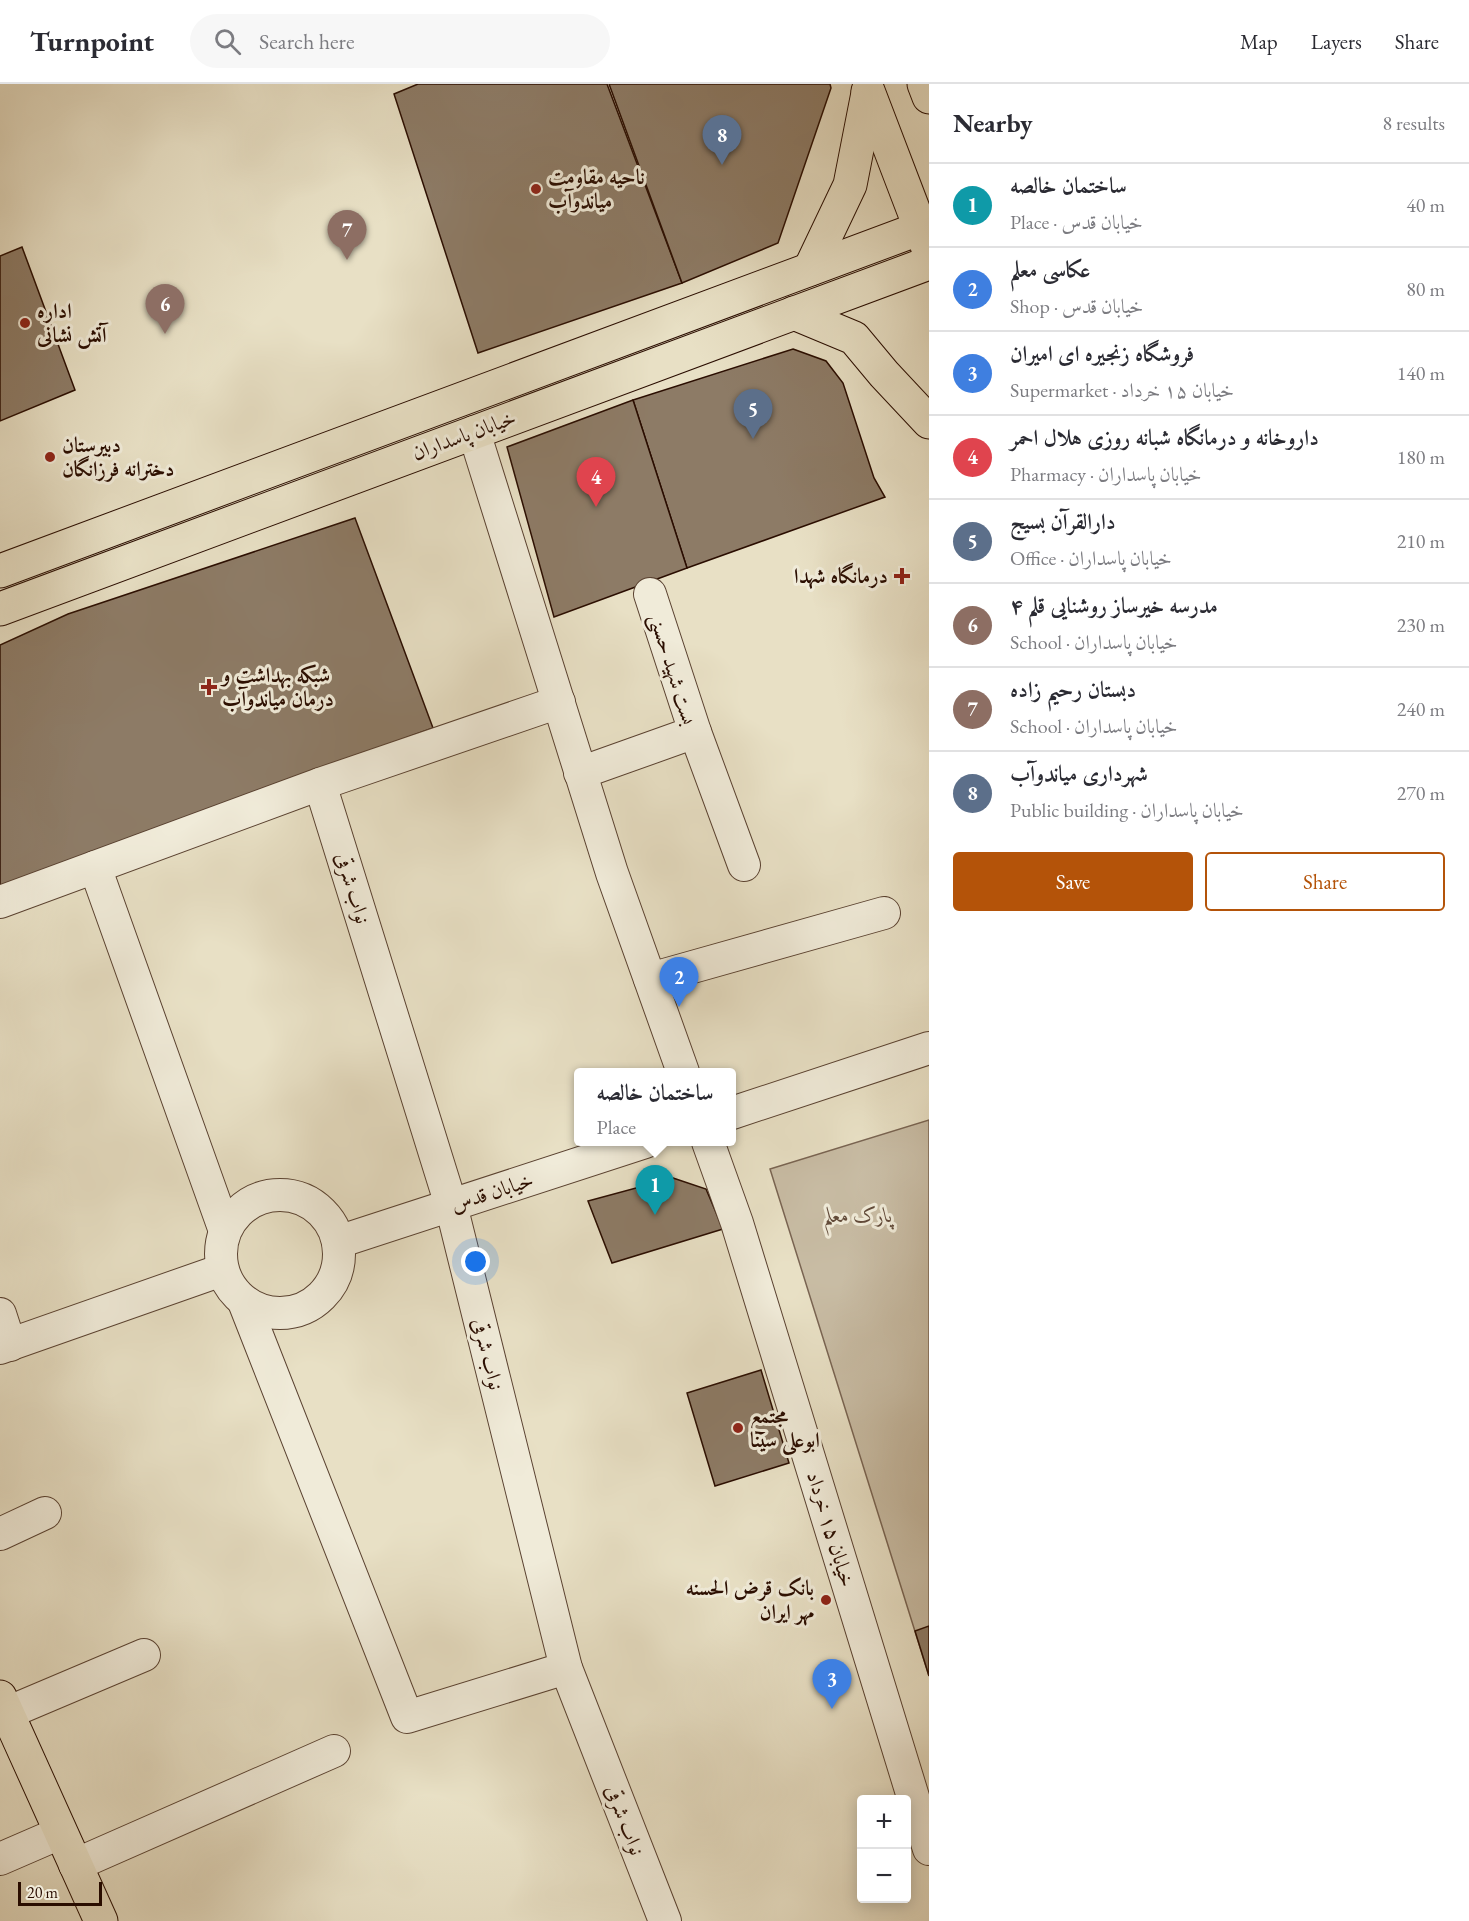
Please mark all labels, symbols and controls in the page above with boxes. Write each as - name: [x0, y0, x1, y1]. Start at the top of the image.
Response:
- search box: [190, 14, 610, 68]
- text: Turnpoint: [30, 23, 154, 59]
- icon: search: [211, 25, 244, 58]
- text: Search here: [259, 27, 355, 56]
- text: Map: [1240, 28, 1278, 55]
- text: Layers: [1311, 28, 1362, 55]
- text: Share: [1395, 28, 1439, 55]
- text: Nearby: [953, 106, 1033, 140]
- text: 8 results: [1382, 110, 1445, 136]
- pin: 8: [702, 116, 742, 165]
- place label: ناحیه مقاومت میاندوآب: [548, 163, 645, 214]
- text: ساختمان خالصه: [1010, 171, 1127, 200]
- marker: ناحیه مقاومت میاندوآب: [529, 182, 543, 196]
- text: 1: [967, 192, 978, 218]
- text: 40 m: [1406, 192, 1445, 218]
- text: Place · خیابان قدس: [1010, 209, 1143, 235]
- pin: 7: [328, 210, 366, 260]
- text: عکاسی معلم: [1010, 255, 1090, 284]
- text: 2: [967, 276, 978, 302]
- text: 80 m: [1406, 276, 1445, 302]
- pin: 6: [146, 284, 184, 334]
- text: Shop · خیابان قدس: [1010, 293, 1143, 319]
- place label: اداره آتش نشانی: [36, 297, 109, 349]
- marker: اداره آتش نشانی: [18, 316, 32, 330]
- text: فروشگاه زنجیره ای امیران: [1010, 339, 1194, 368]
- text: 3: [967, 360, 978, 386]
- text: 140 m: [1397, 360, 1445, 386]
- text: Supermarket · خیابان ۱۵ خرداد: [1010, 377, 1234, 403]
- pin: 5: [734, 390, 772, 439]
- street label: خیابان پاسداران: [408, 403, 520, 468]
- text: داروخانه و درمانگاه شبانه روزی هلال احمر: [1010, 423, 1319, 452]
- place label: دبیرستان دخترانه فرزانگان: [62, 431, 175, 483]
- text: 4: [967, 444, 978, 470]
- text: 180 m: [1397, 444, 1445, 470]
- marker: دبیرستان دخترانه فرزانگان: [43, 450, 57, 464]
- pin: 4: [576, 458, 616, 507]
- text: Pharmacy · خیابان پاسداران: [1010, 461, 1202, 487]
- text: دارالقرآن بسیج: [1010, 507, 1116, 536]
- text: 5: [967, 528, 978, 554]
- text: 210 m: [1397, 528, 1445, 554]
- text: Office · خیابان پاسداران: [1010, 545, 1172, 571]
- place label: درمانگاه شهدا: [794, 562, 888, 590]
- marker: درمانگاه شهدا: [893, 567, 911, 585]
- text: مدرسه خیرساز روشنایی قلم ۴: [1010, 591, 1218, 620]
- street label: بست شهید حسنی: [642, 610, 703, 729]
- text: 6: [967, 612, 978, 638]
- text: 230 m: [1397, 612, 1445, 638]
- text: School · خیابان پاسداران: [1010, 629, 1178, 655]
- place label: شبکه بهداشت و درمان میاندوآب: [220, 661, 334, 712]
- text: دبستان رحیم زاده: [1010, 675, 1136, 704]
- marker: شبکه بهداشت و درمان میاندوآب: [200, 678, 218, 696]
- text: 7: [967, 696, 978, 722]
- text: 240 m: [1397, 696, 1445, 722]
- text: School · خیابان پاسداران: [1010, 713, 1178, 739]
- text: شهرداری میاندوآب: [1010, 759, 1148, 788]
- text: 8: [967, 780, 978, 806]
- text: 270 m: [1397, 780, 1445, 806]
- text: Public building · خیابان پاسداران: [1010, 797, 1244, 823]
- street label: نواب شرقی: [329, 849, 377, 927]
- button: Save: [953, 852, 1193, 911]
- button: Share: [1205, 852, 1445, 911]
- pin: 2: [660, 958, 698, 1007]
- popup: [574, 1068, 736, 1146]
- text: ساختمان خالصه: [597, 1078, 713, 1107]
- text: Place: [597, 1114, 636, 1140]
- street label: خیابان قدس: [447, 1165, 537, 1218]
- pin: 1: [636, 1166, 674, 1215]
- park label: پارک معلم: [823, 1201, 895, 1236]
- your location: [461, 1247, 490, 1276]
- street label: نواب شرقی: [466, 1315, 510, 1393]
- place label: مجتمع ابوعلی سینا: [750, 1402, 820, 1456]
- marker: مجتمع ابوعلی سینا: [731, 1421, 745, 1435]
- street label: خیابان ۱۵ خرداد: [801, 1468, 862, 1590]
- place label: بانک قرض الحسنه مهر ایران: [686, 1574, 814, 1626]
- marker: بانک قرض الحسنه مهر ایران: [819, 1593, 833, 1607]
- pin: 3: [812, 1660, 852, 1709]
- street label: نواب شرقی: [599, 1781, 651, 1859]
- map controls: [857, 1795, 911, 1903]
- button: +: [857, 1795, 911, 1849]
- button: −: [857, 1849, 911, 1903]
- scale bar: [18, 1879, 102, 1906]
- text: 20 m: [27, 1882, 58, 1903]

